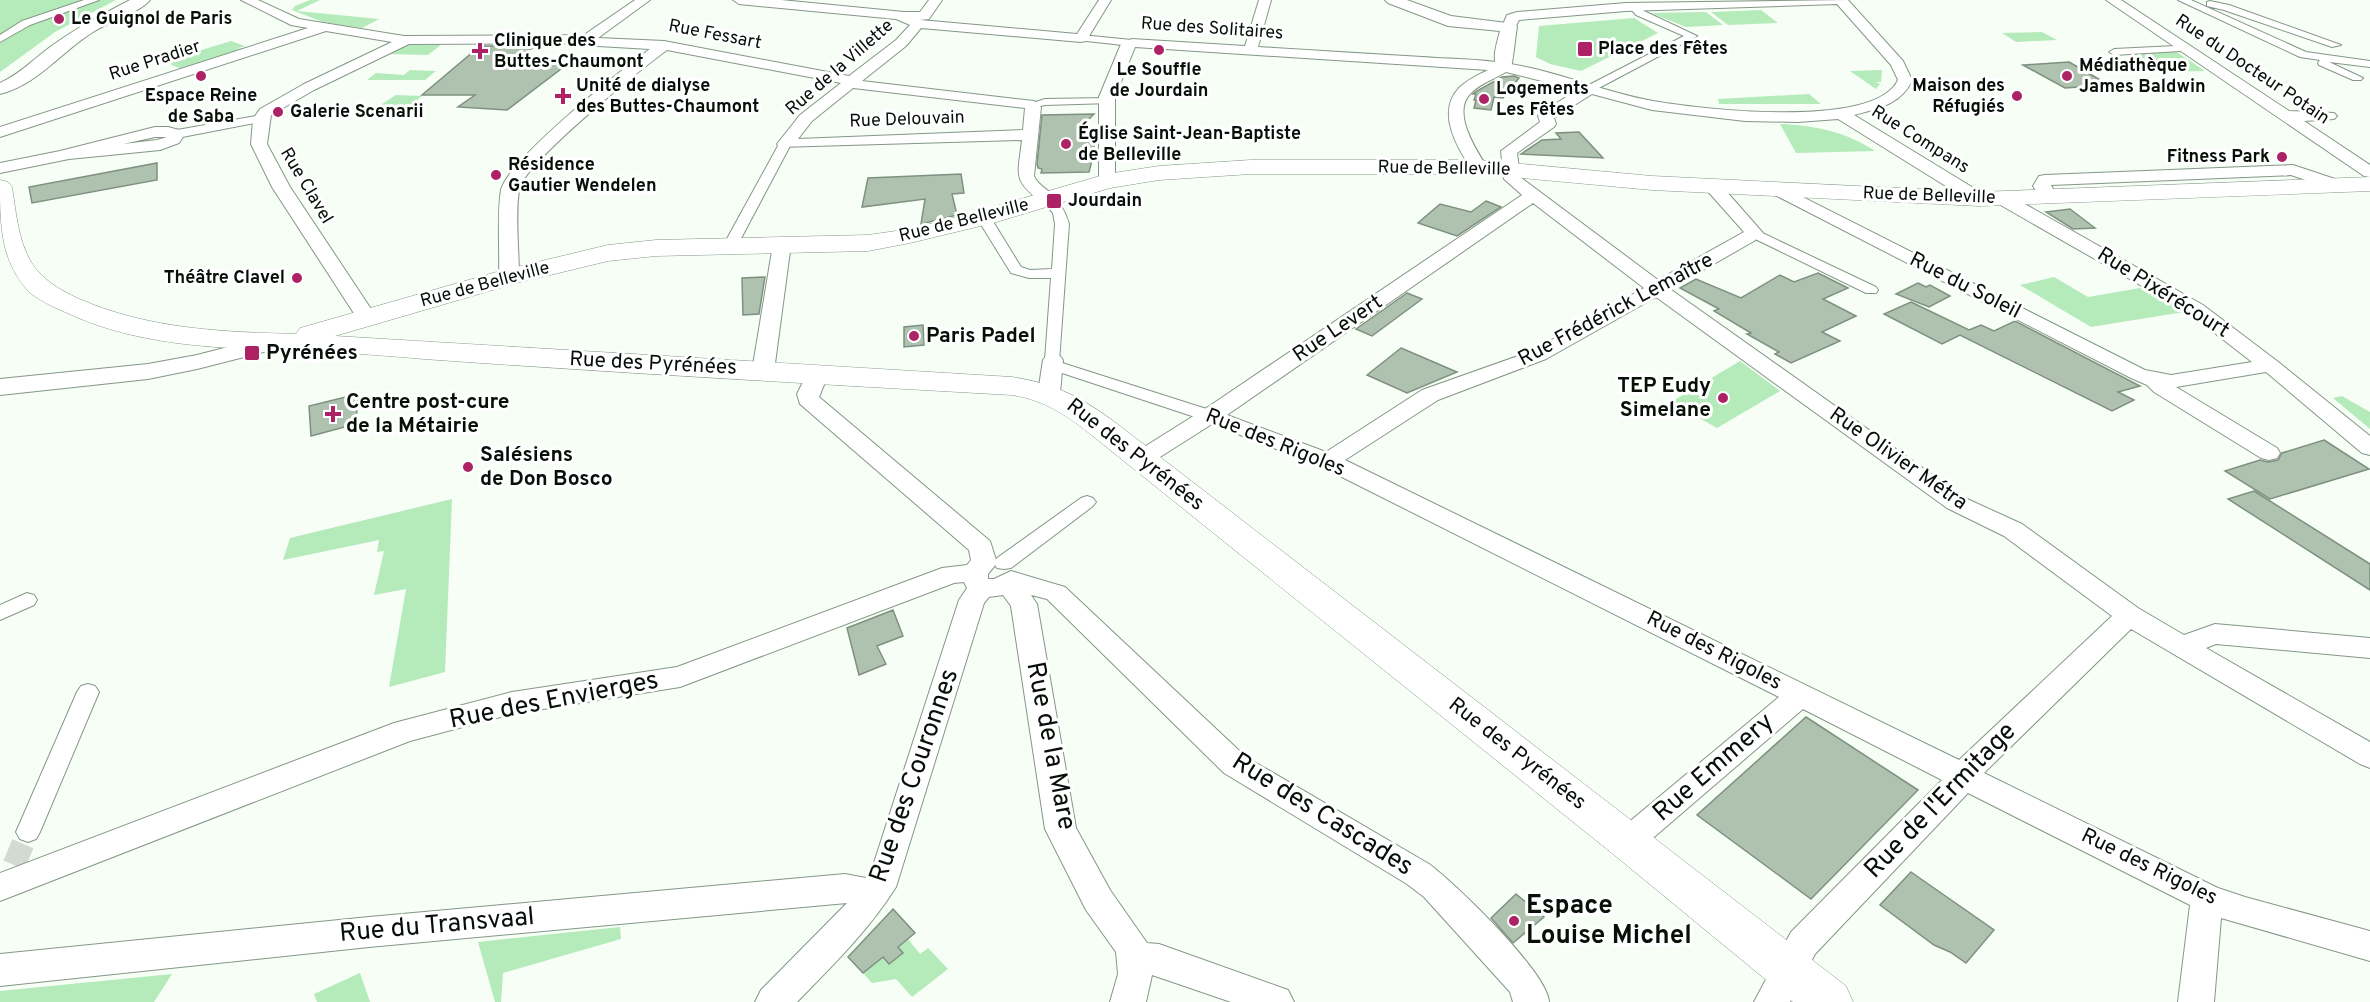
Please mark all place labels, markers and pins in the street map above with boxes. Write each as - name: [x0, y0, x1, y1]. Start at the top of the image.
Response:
- place label: Le Guignol de Paris: [71, 8, 232, 31]
- marker: Le Guignol de Paris: [52, 12, 66, 26]
- place label: Clinique des Buttes-Chaumont: [494, 30, 644, 74]
- place label: Place des Fêtes: [1598, 38, 1728, 61]
- marker: Place des Fêtes: [1576, 40, 1594, 58]
- marker: Clinique des Buttes-Chaumont: [471, 42, 489, 60]
- marker: Le Souffle de Jourdain: [1152, 43, 1166, 57]
- place label: Médiathèque James Baldwin: [2079, 55, 2206, 99]
- place label: Le Souffle de Jourdain: [1109, 59, 1209, 103]
- marker: Espace Reine de Saba: [194, 69, 208, 83]
- marker: Médiathèque James Baldwin: [2060, 69, 2074, 83]
- place label: Unité de dialyse des Buttes-Chaumont: [576, 75, 759, 119]
- place label: Maison des Réfugiés: [1912, 75, 2005, 119]
- place label: Logements Les Fêtes: [1496, 78, 1589, 122]
- place label: Espace Reine de Saba: [145, 85, 257, 129]
- marker: Unité de dialyse des Buttes-Chaumont: [554, 87, 572, 105]
- marker: Maison des Réfugiés: [2010, 89, 2024, 103]
- marker: Logements Les Fêtes: [1477, 92, 1491, 106]
- place label: Galerie Scenarii: [290, 101, 424, 124]
- marker: Galerie Scenarii: [271, 105, 285, 119]
- place label: Église Saint-Jean-Baptiste de Belleville: [1078, 121, 1301, 167]
- marker: Église Saint-Jean-Baptiste de Belleville: [1059, 137, 1073, 151]
- place label: Fitness Park: [2167, 146, 2270, 169]
- marker: Fitness Park: [2275, 150, 2289, 164]
- place label: Résidence Gautier Wendelen: [508, 154, 657, 198]
- marker: Résidence Gautier Wendelen: [489, 168, 503, 182]
- place label: Jourdain: [1068, 190, 1142, 213]
- marker: Jourdain: [1045, 192, 1063, 210]
- place label: Théâtre Clavel: [164, 267, 285, 290]
- marker: Théâtre Clavel: [290, 271, 304, 285]
- place label: Paris Padel: [926, 323, 1036, 350]
- marker: Paris Padel: [907, 329, 921, 343]
- place label: Pyrénées: [266, 340, 358, 367]
- marker: Pyrénées: [243, 344, 261, 362]
- place label: TEP Eudy Simelane: [1617, 373, 1711, 424]
- place label: Centre post-cure de la Métairie: [346, 389, 510, 440]
- marker: TEP Eudy Simelane: [1716, 391, 1730, 405]
- marker: Centre post-cure de la Métairie: [324, 405, 342, 423]
- place label: Salésiens de Don Bosco: [480, 442, 613, 493]
- marker: Salésiens de Don Bosco: [461, 460, 475, 474]
- place label: Espace Louise Michel: [1526, 890, 1692, 953]
- marker: Espace Louise Michel: [1507, 914, 1521, 928]

